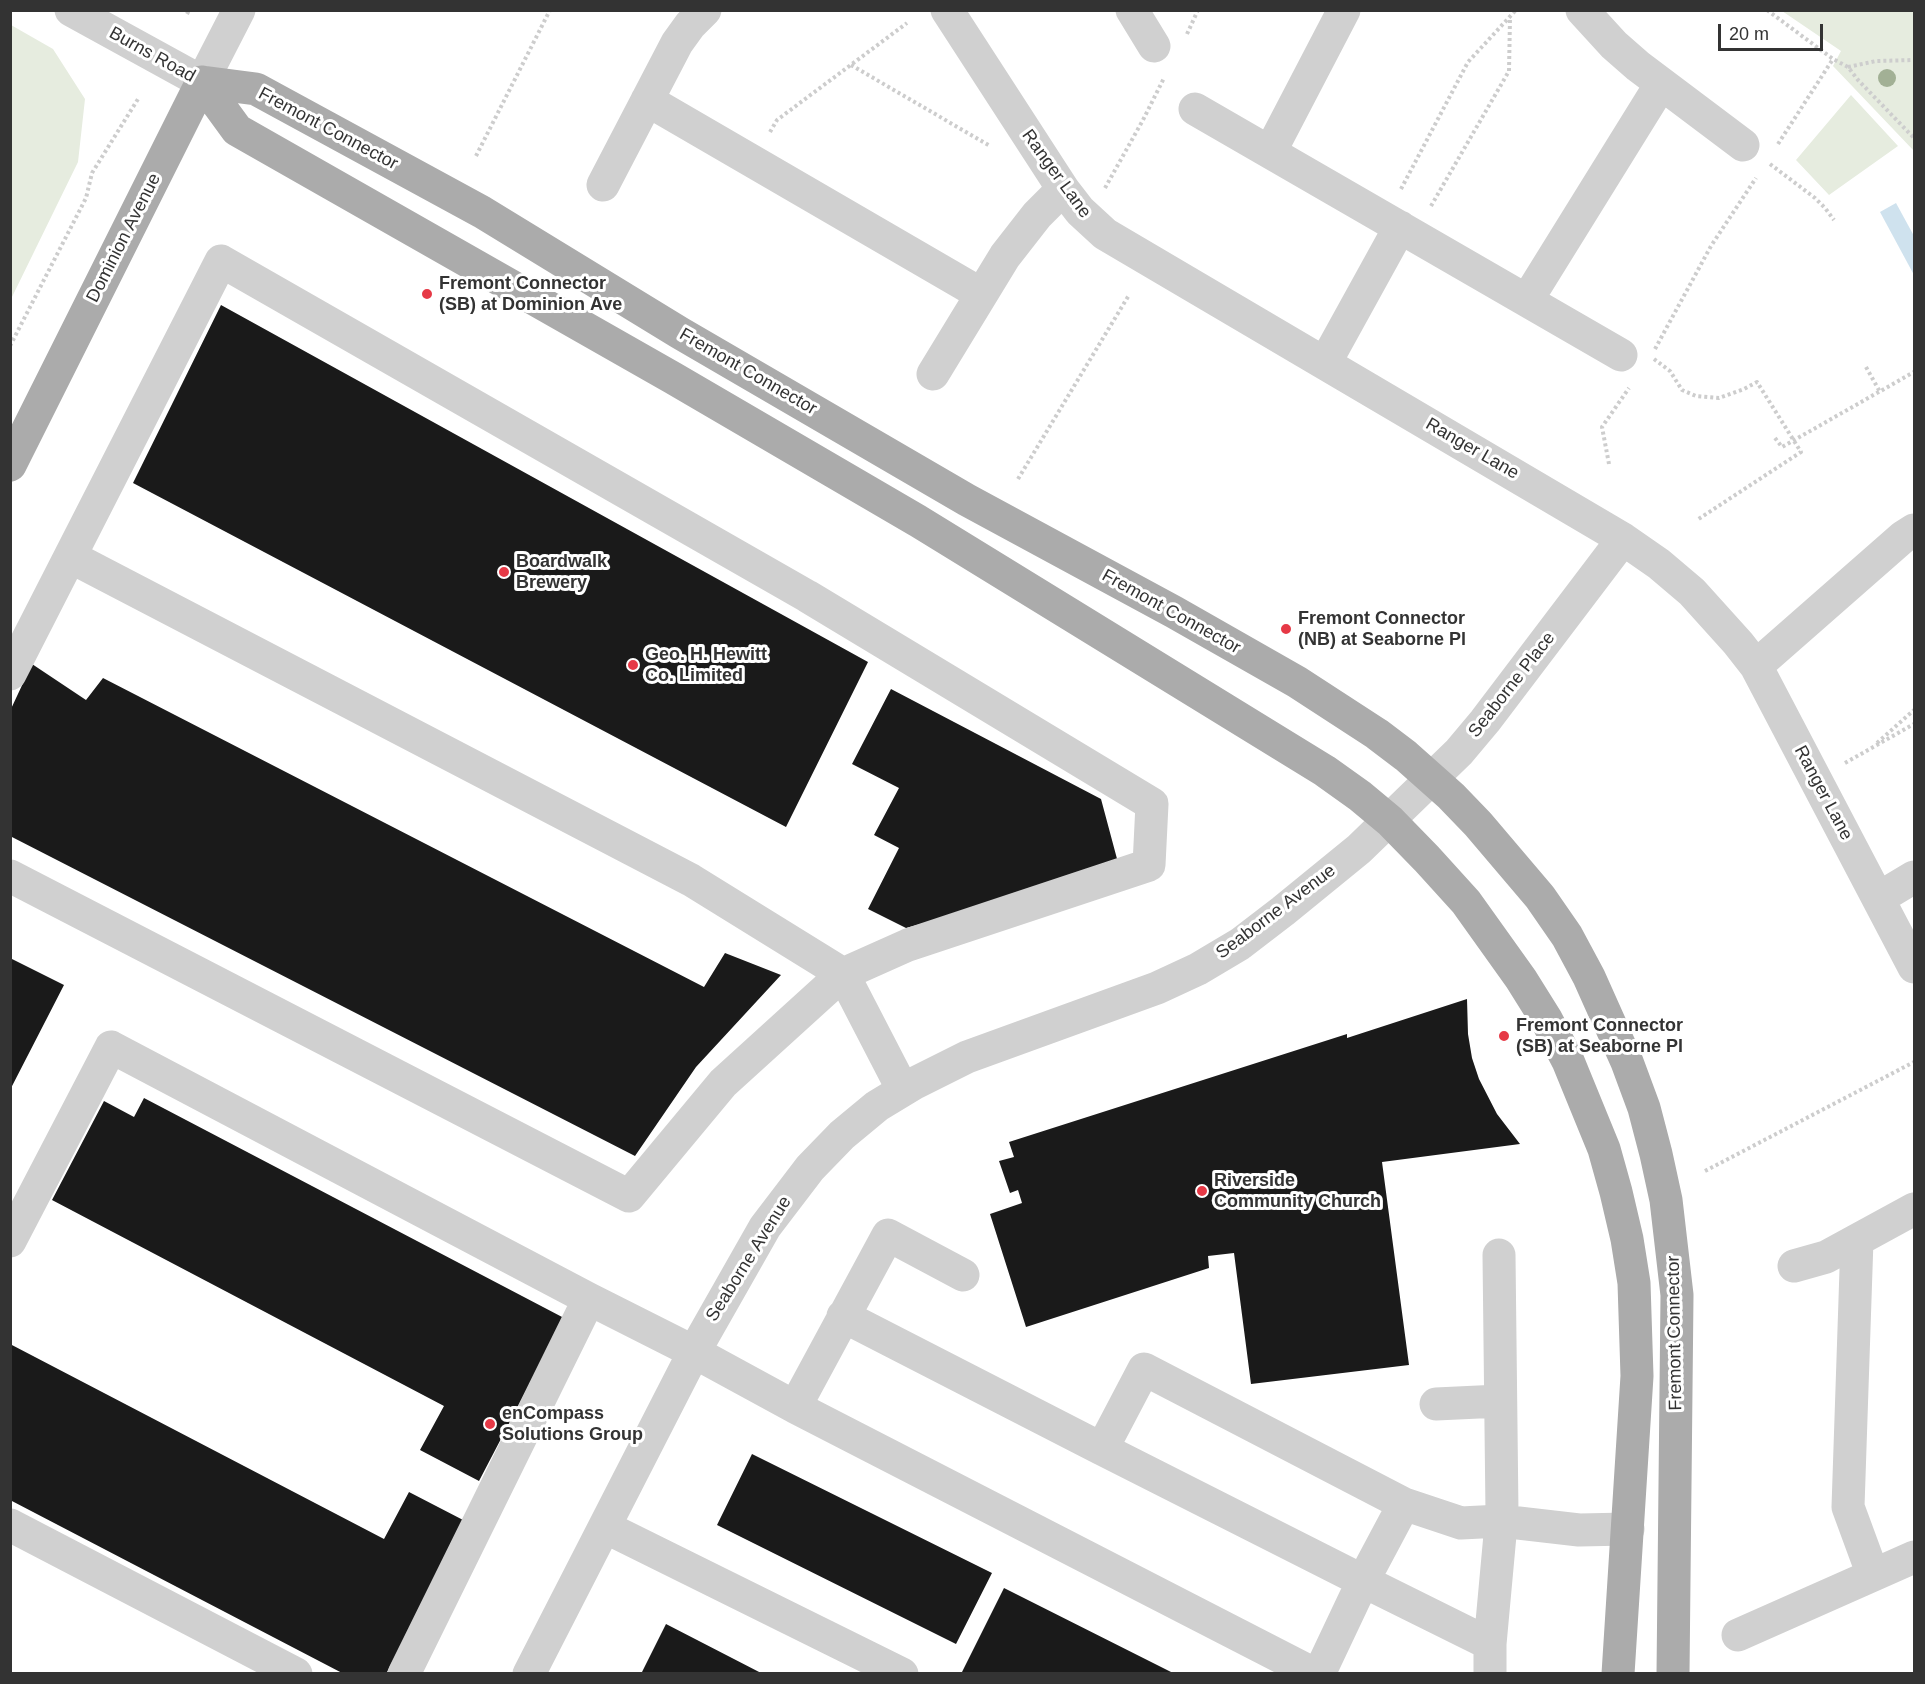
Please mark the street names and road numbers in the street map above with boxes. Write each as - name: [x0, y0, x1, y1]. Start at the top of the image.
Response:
- street label: Burns Road: [105, 23, 199, 87]
- street label: Fremont Connector: [254, 83, 402, 175]
- street label: Ranger Lane: [1017, 126, 1095, 222]
- street label: Dominion Avenue: [82, 170, 166, 306]
- street label: Fremont Connector: [675, 324, 821, 420]
- street label: Ranger Lane: [1422, 414, 1522, 484]
- street label: Fremont Connector: [1098, 565, 1244, 659]
- street label: Seaborne Place: [1464, 628, 1560, 742]
- street label: Ranger Lane: [1789, 742, 1857, 844]
- street label: Seaborne Avenue: [1212, 860, 1340, 964]
- street label: Seaborne Avenue: [702, 1192, 796, 1326]
- street label: Fremont Connector: [1663, 1255, 1687, 1411]

